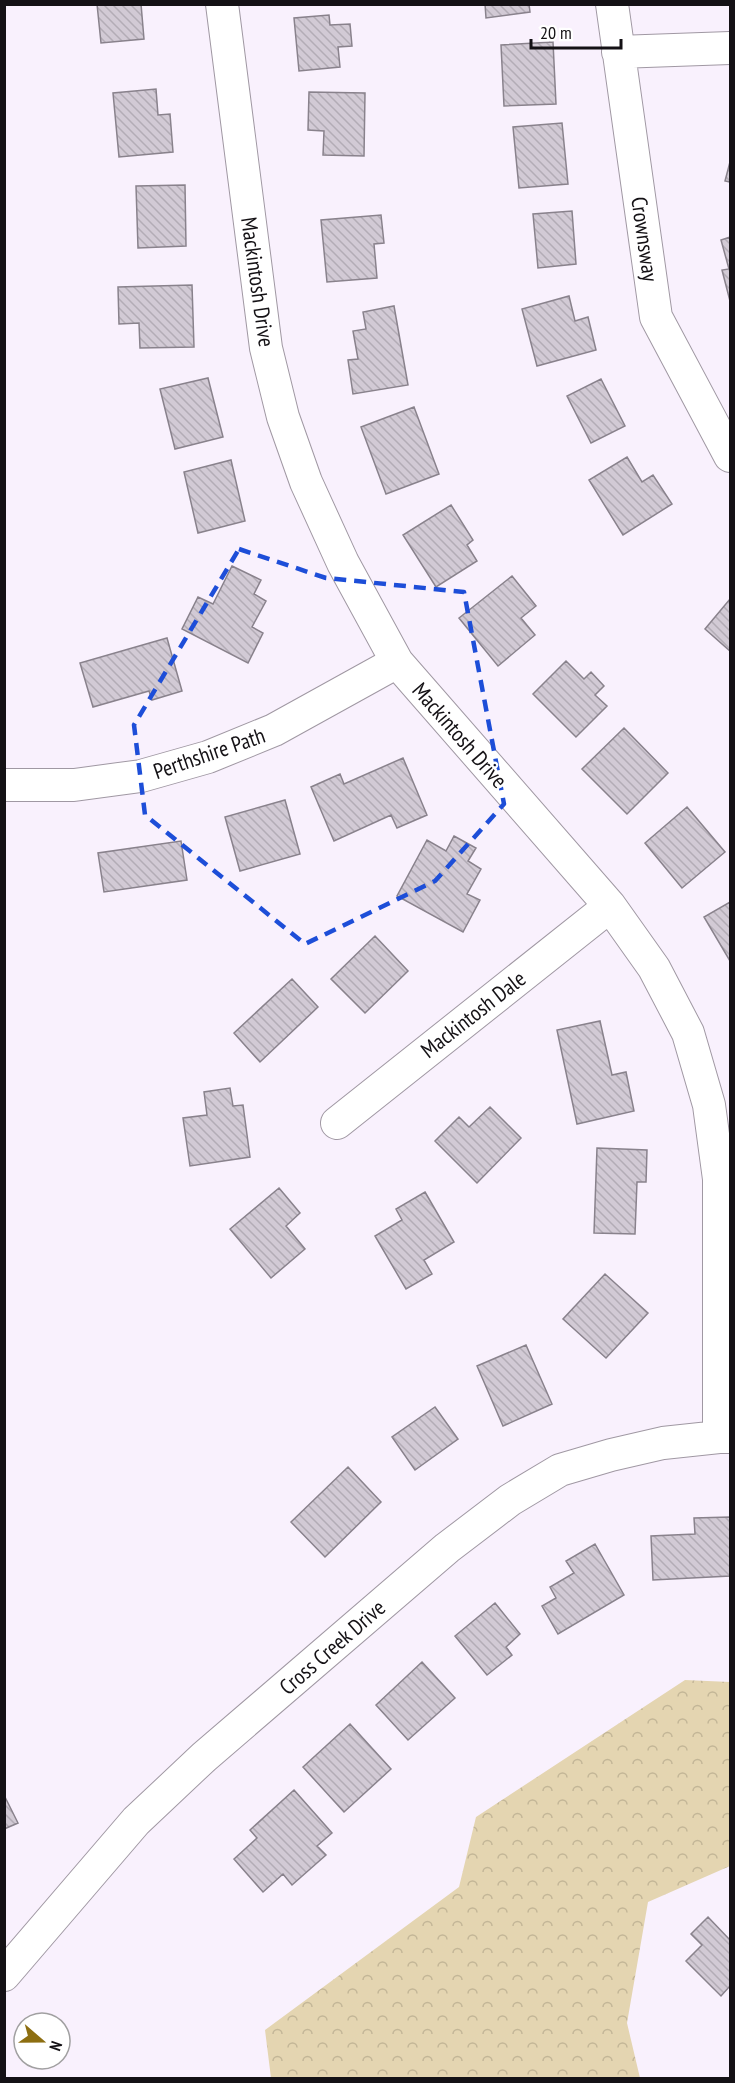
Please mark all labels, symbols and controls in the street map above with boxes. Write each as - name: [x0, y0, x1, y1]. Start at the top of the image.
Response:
- scale bar: [531, 12, 621, 50]
- text: 20 m: [540, 21, 572, 44]
- street label: Crownsway: [625, 195, 665, 284]
- street label: Mackintosh Drive: [235, 215, 281, 349]
- street label: Mackintosh Drive: [407, 676, 513, 794]
- street label: Perthshire Path: [150, 721, 268, 785]
- street label: Mackintosh Dale: [415, 964, 531, 1064]
- street label: Cross Creek Drive: [273, 1593, 391, 1701]
- north arrow: [12, 2011, 72, 2071]
- text: N: [45, 2039, 67, 2054]

